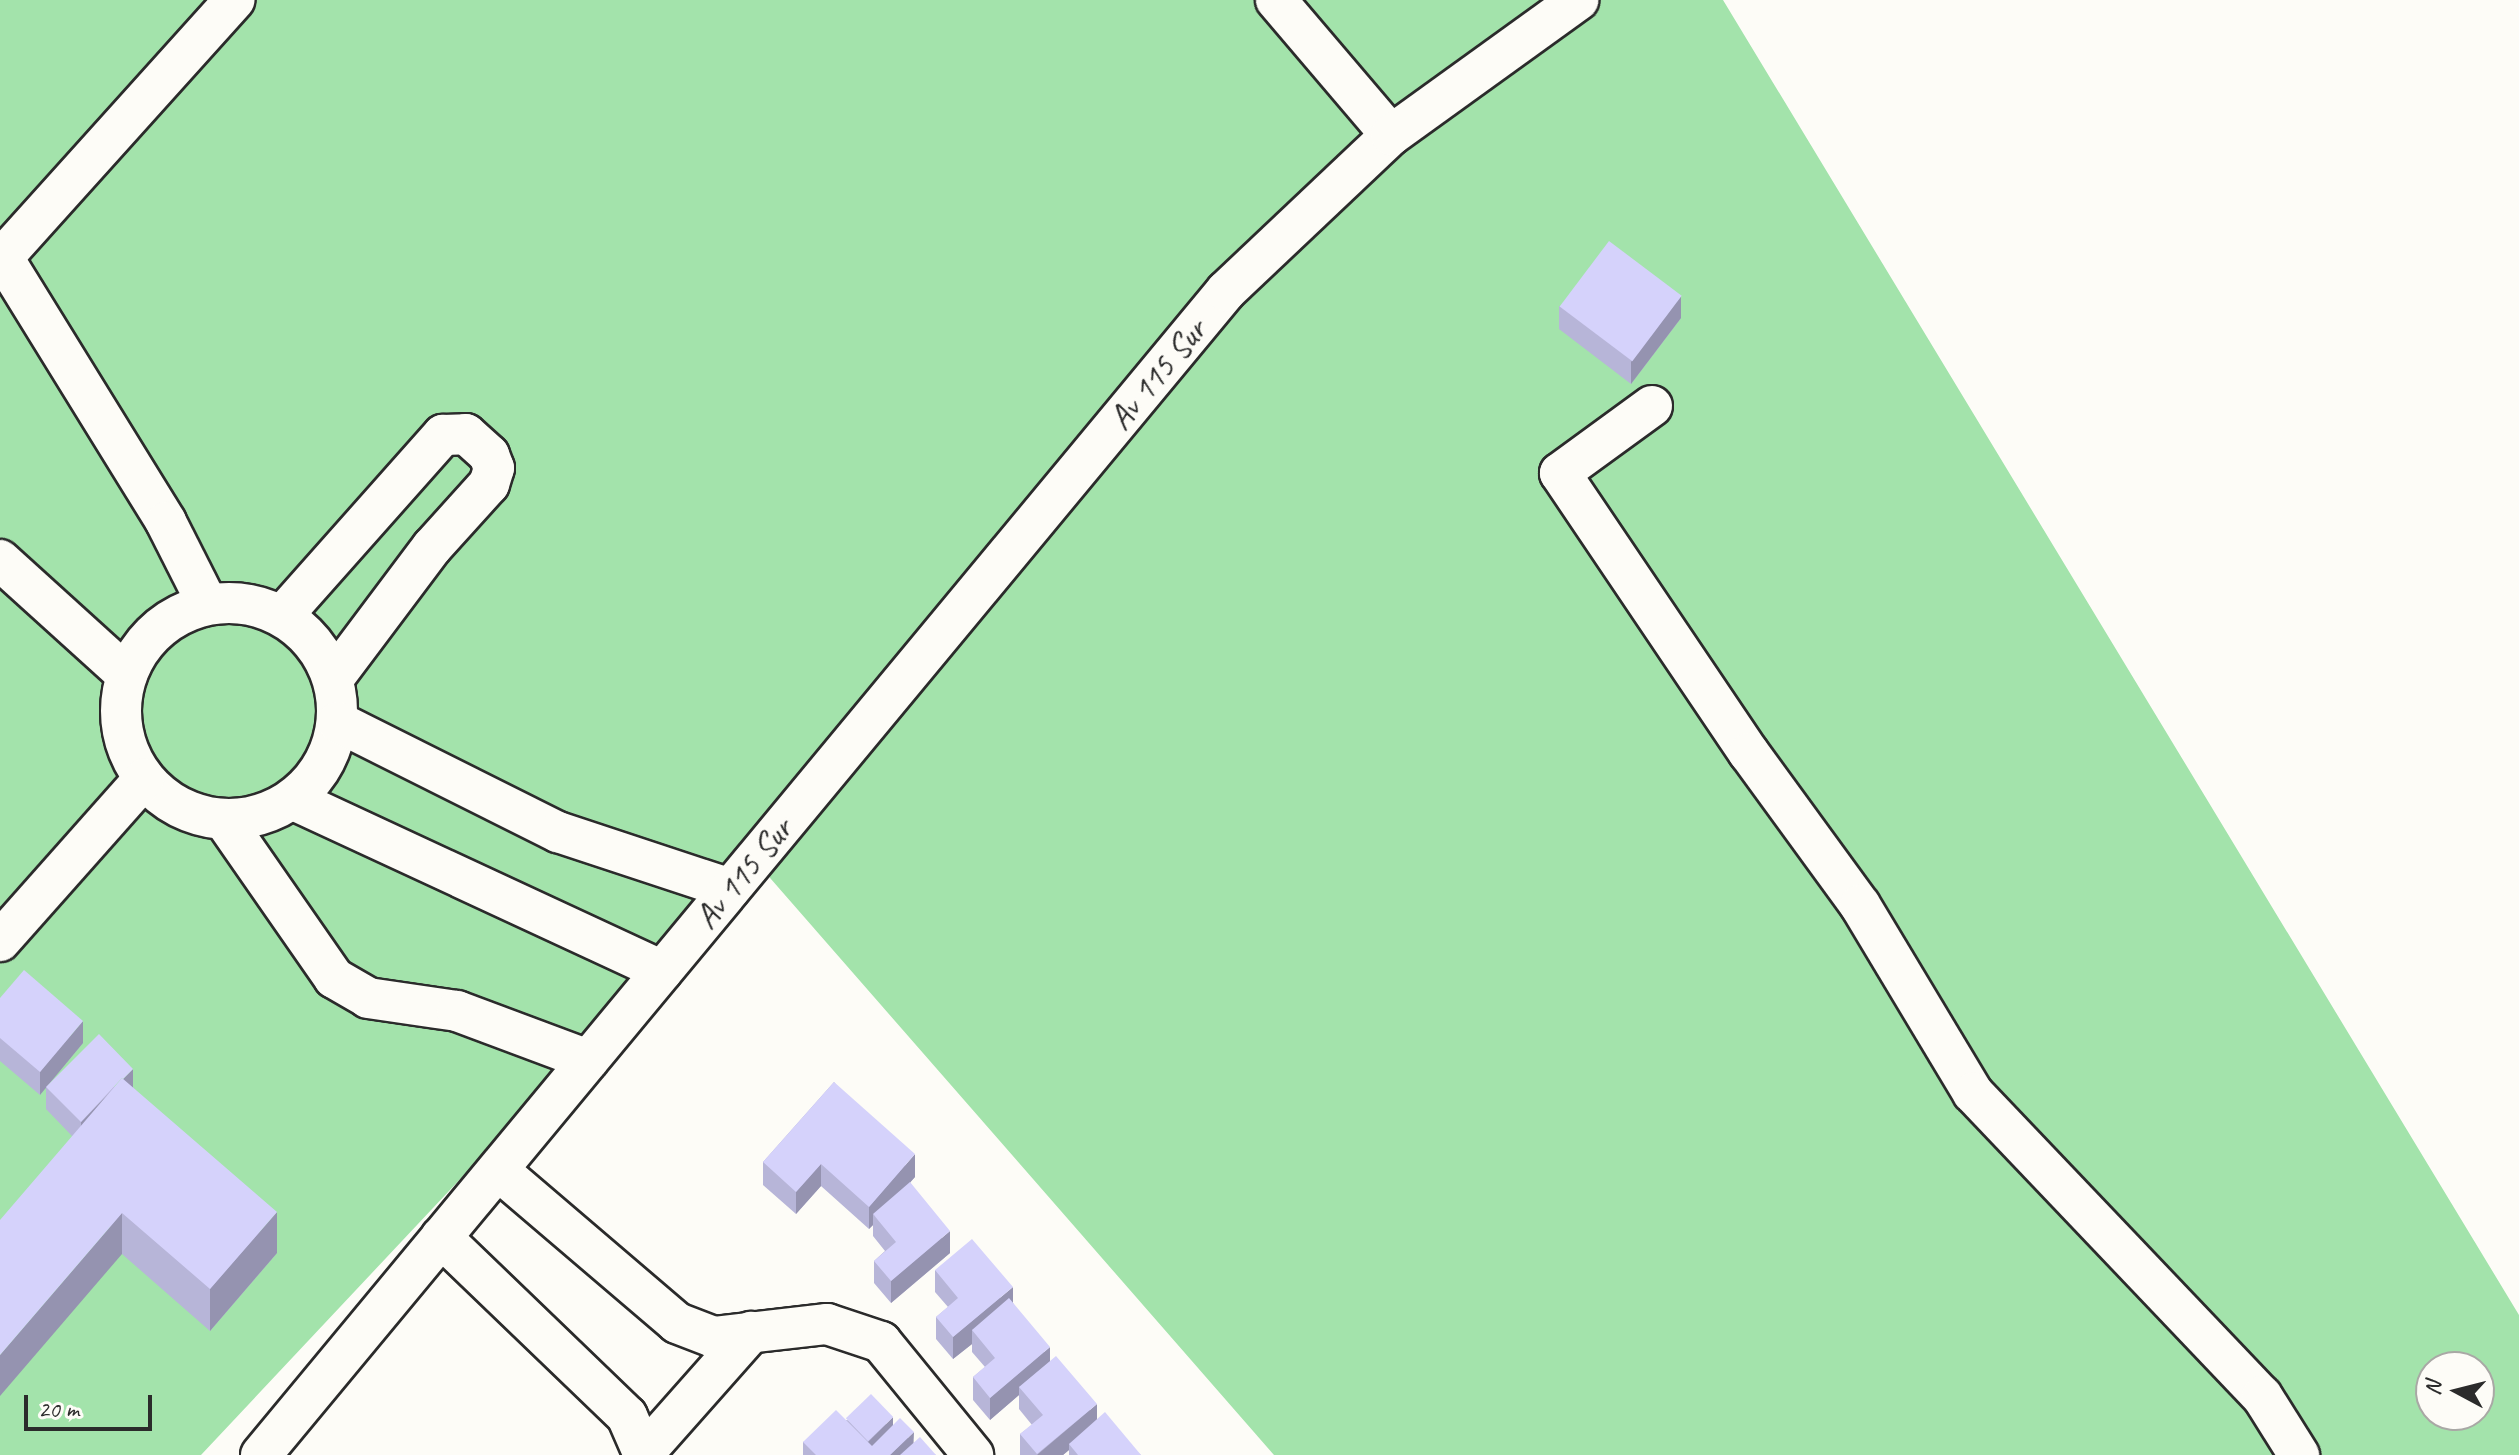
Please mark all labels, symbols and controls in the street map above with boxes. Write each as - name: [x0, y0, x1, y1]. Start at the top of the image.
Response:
- street label: Av 115 Sur: [1099, 311, 1215, 437]
- street label: Av 115 Sur: [685, 810, 801, 936]
- north arrow: [2415, 1351, 2495, 1431]
- scale bar: [28, 1379, 156, 1429]
- text: N: [2418, 1380, 2448, 1397]
- text: 20 m: [38, 1394, 79, 1424]

